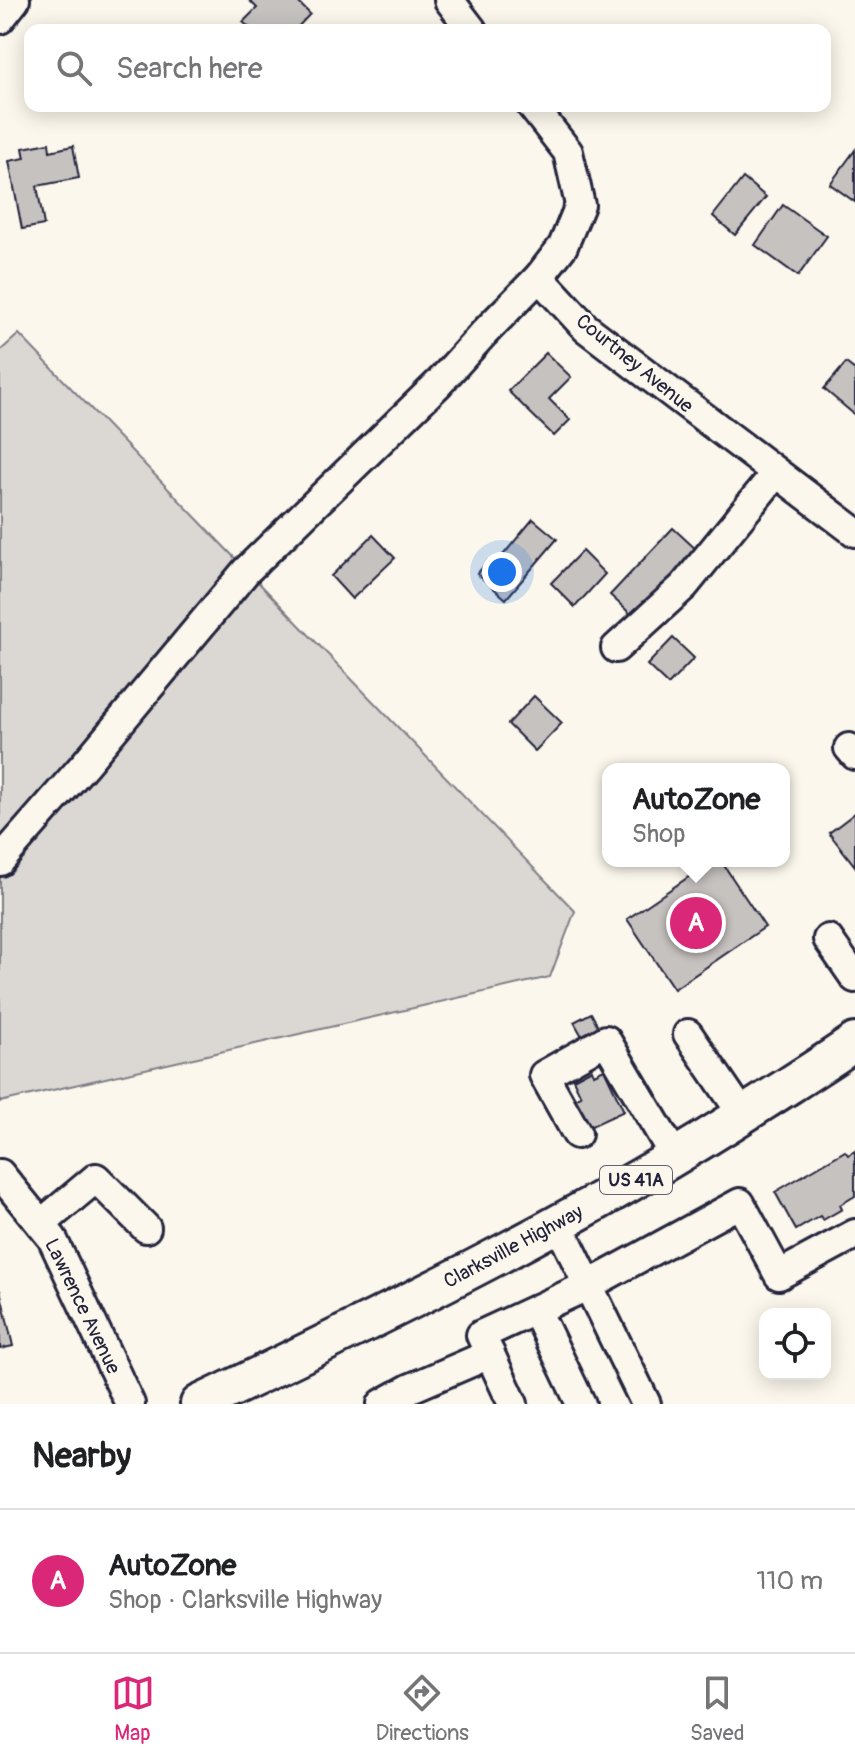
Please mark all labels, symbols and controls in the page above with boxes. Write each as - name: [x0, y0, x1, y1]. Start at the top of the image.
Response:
- search box: [24, 24, 831, 112]
- icon: search: [52, 46, 96, 90]
- text: Search here: [116, 50, 263, 87]
- street label: Courtney Avenue: [571, 308, 699, 418]
- your location: [482, 552, 522, 592]
- popup: [602, 763, 790, 867]
- text: AutoZone: [632, 781, 760, 818]
- text: Shop: [632, 818, 686, 850]
- pin: A: [670, 893, 722, 953]
- road number: US 41A: [600, 1166, 672, 1194]
- street label: Clarksville Highway: [439, 1199, 588, 1294]
- street label: Lawrence Avenue: [39, 1234, 126, 1378]
- map controls: [759, 1308, 831, 1380]
- button: locate: [759, 1308, 831, 1380]
- text: Nearby: [32, 1435, 131, 1478]
- text: AutoZone: [108, 1547, 236, 1584]
- text: A: [50, 1565, 66, 1597]
- text: 110 m: [756, 1565, 823, 1597]
- text: Shop · Clarksville Highway: [108, 1584, 382, 1616]
- tab: Map: [111, 1671, 155, 1747]
- tab: Directions: [376, 1671, 469, 1747]
- tab: Saved: [690, 1671, 744, 1747]

